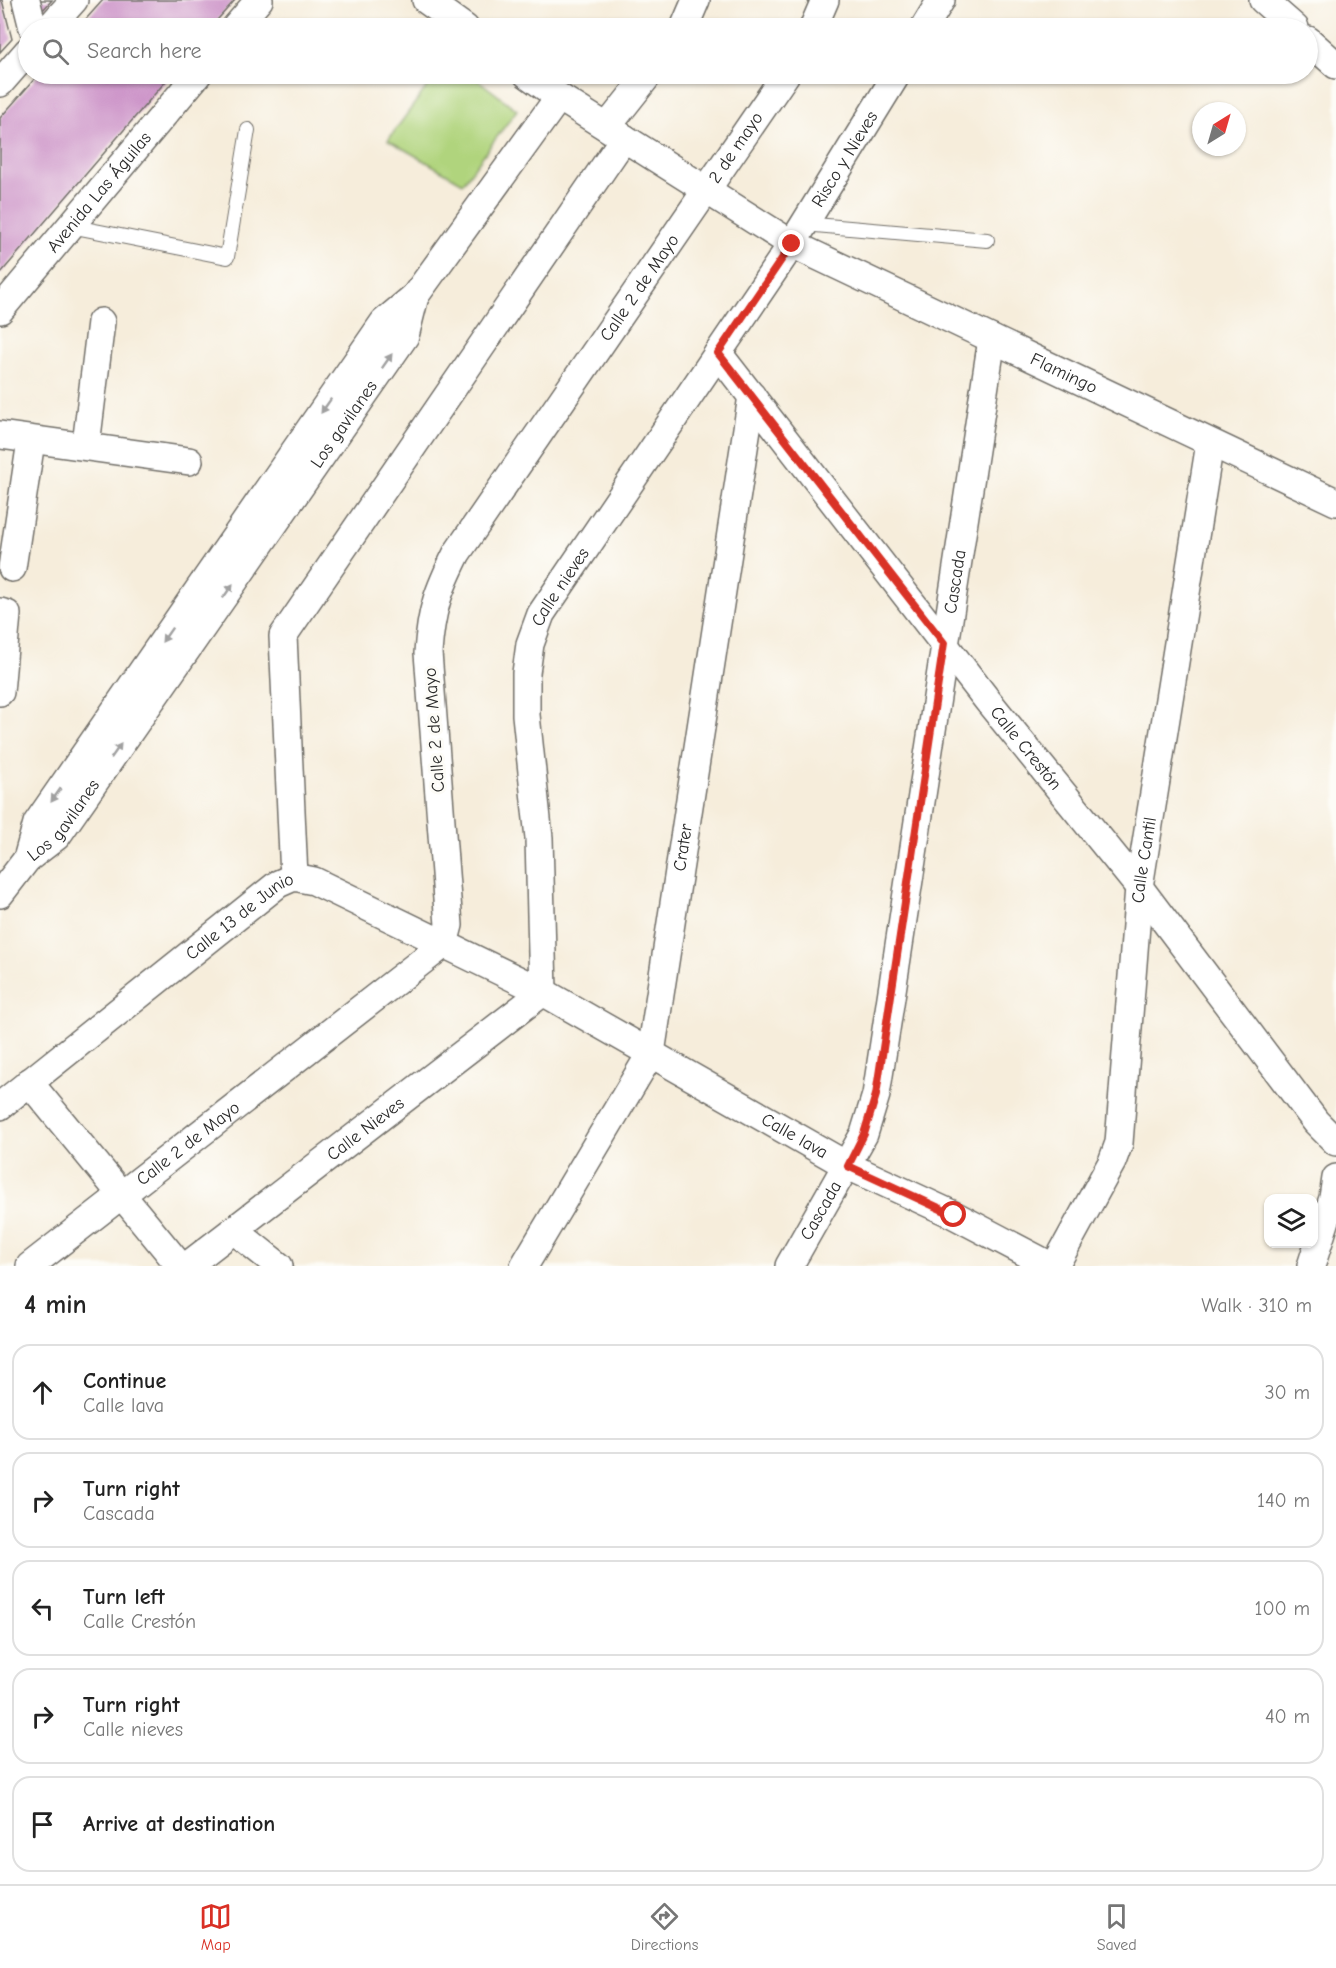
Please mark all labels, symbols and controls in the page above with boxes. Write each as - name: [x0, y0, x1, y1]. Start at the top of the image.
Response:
- search box: [18, 18, 1318, 84]
- icon: search: [39, 35, 72, 68]
- text: Search here: [87, 38, 202, 64]
- north arrow: [1192, 102, 1246, 156]
- street label: Risco y Nieves: [807, 107, 883, 211]
- street label: 2 de mayo: [704, 108, 768, 187]
- street label: Avenida Las Águilas: [43, 128, 156, 257]
- street label: Calle 2 de Mayo: [596, 230, 684, 345]
- route end: [778, 230, 804, 256]
- street label: Flamingo: [1027, 349, 1101, 398]
- one-way arrow: [381, 354, 393, 370]
- street label: Los gavilanes: [306, 376, 382, 472]
- one-way arrow: [320, 397, 332, 413]
- street label: Calle nieves: [527, 544, 594, 629]
- street label: Cascada: [940, 548, 971, 615]
- one-way arrow: [222, 583, 234, 599]
- one-way arrow: [162, 627, 173, 643]
- street label: Calle 2 de Mayo: [420, 667, 449, 793]
- street label: Calle Crestón: [986, 702, 1066, 794]
- one-way arrow: [110, 743, 122, 759]
- street label: Los gavilanes: [23, 775, 104, 866]
- one-way arrow: [50, 787, 62, 803]
- street label: Calle Cantil: [1128, 816, 1161, 904]
- street label: Crater: [669, 821, 697, 873]
- street label: Calle 13 de Junio: [182, 868, 297, 965]
- street label: Calle Nieves: [323, 1093, 408, 1166]
- street label: Calle 2 de Mayo: [132, 1097, 244, 1190]
- street label: Calle lava: [758, 1109, 831, 1163]
- street label: Cascada: [796, 1177, 846, 1244]
- map controls: [1264, 1194, 1318, 1248]
- button: layers: [1264, 1194, 1318, 1248]
- route start: [940, 1201, 966, 1227]
- text: 4 min: [24, 1290, 87, 1320]
- text: Walk · 310 m: [1201, 1294, 1312, 1317]
- text: Continue: [83, 1368, 166, 1394]
- icon: ahead: [26, 1376, 59, 1409]
- text: 30 m: [1264, 1381, 1310, 1404]
- text: Calle lava: [83, 1394, 164, 1417]
- text: Turn right: [83, 1476, 180, 1502]
- icon: right: [26, 1484, 59, 1517]
- text: 140 m: [1257, 1489, 1310, 1512]
- text: Cascada: [83, 1502, 155, 1525]
- text: Turn left: [83, 1584, 165, 1610]
- icon: left: [26, 1592, 59, 1625]
- text: 100 m: [1255, 1597, 1310, 1620]
- text: Calle Crestón: [83, 1610, 196, 1633]
- text: Turn right: [83, 1692, 180, 1718]
- icon: right: [26, 1700, 59, 1733]
- text: 40 m: [1265, 1705, 1310, 1728]
- text: Calle nieves: [83, 1718, 183, 1741]
- icon: arrive: [26, 1808, 59, 1841]
- text: Arrive at destination: [83, 1811, 275, 1837]
- tab: Map: [199, 1900, 232, 1954]
- tab: Directions: [631, 1900, 698, 1954]
- tab: Saved: [1097, 1900, 1137, 1954]

